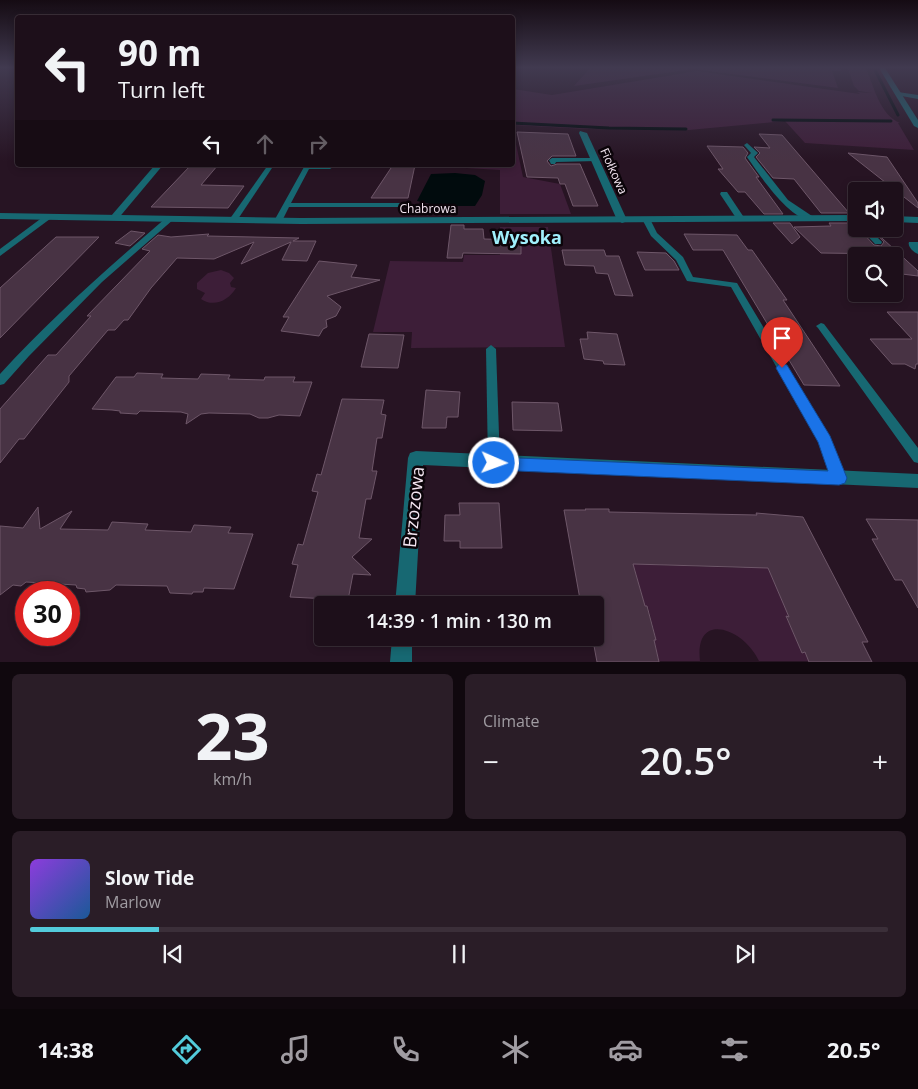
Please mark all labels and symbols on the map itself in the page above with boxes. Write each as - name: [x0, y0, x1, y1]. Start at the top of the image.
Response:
- street label: Fiołkowa: [596, 145, 632, 197]
- street label: Chabrowa: [399, 200, 457, 217]
- district label: Wysoka: [492, 225, 562, 249]
- pin: [761, 317, 803, 368]
- position arrow: [467, 436, 519, 488]
- street label: Brzozowa: [397, 465, 429, 549]
- speed limit sign: 30: [15, 581, 80, 646]

